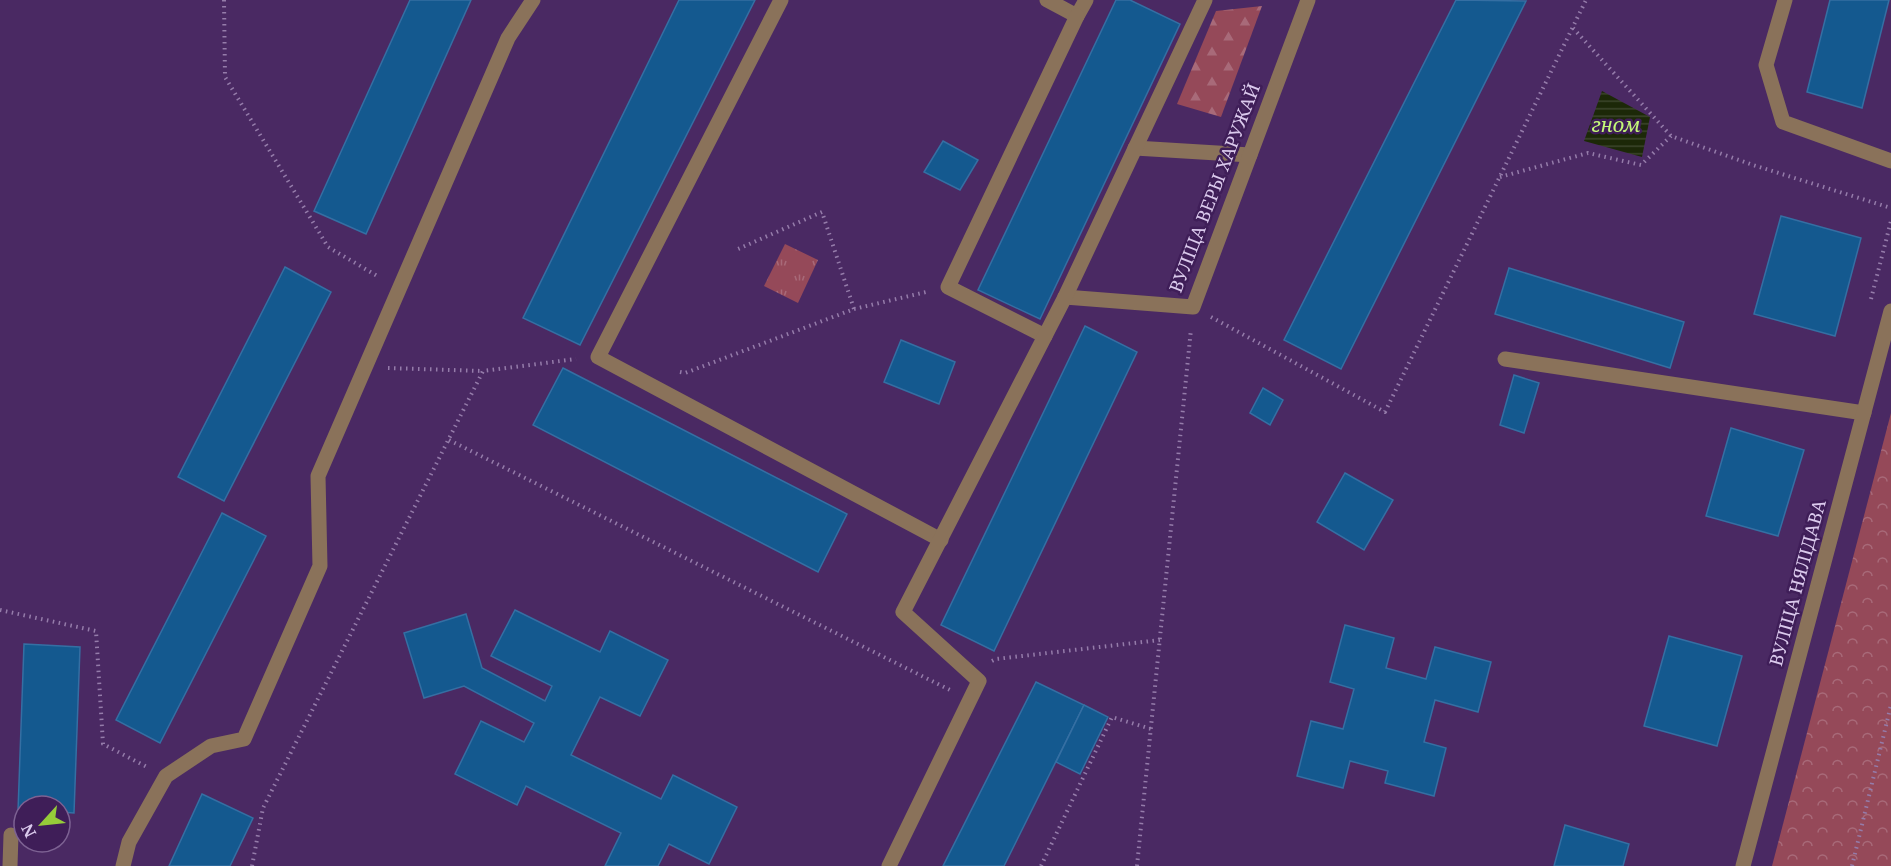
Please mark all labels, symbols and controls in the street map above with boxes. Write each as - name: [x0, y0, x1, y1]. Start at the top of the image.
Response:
- street label: ВУЛІЦА ВЕРЫ ХАРУЖАЙ: [1163, 80, 1265, 296]
- water label: гном: [1592, 111, 1640, 138]
- street label: ВУЛІЦА НЯЛІДАВА: [1763, 497, 1831, 669]
- north arrow: [12, 794, 72, 854]
- text: N: [16, 820, 41, 841]

